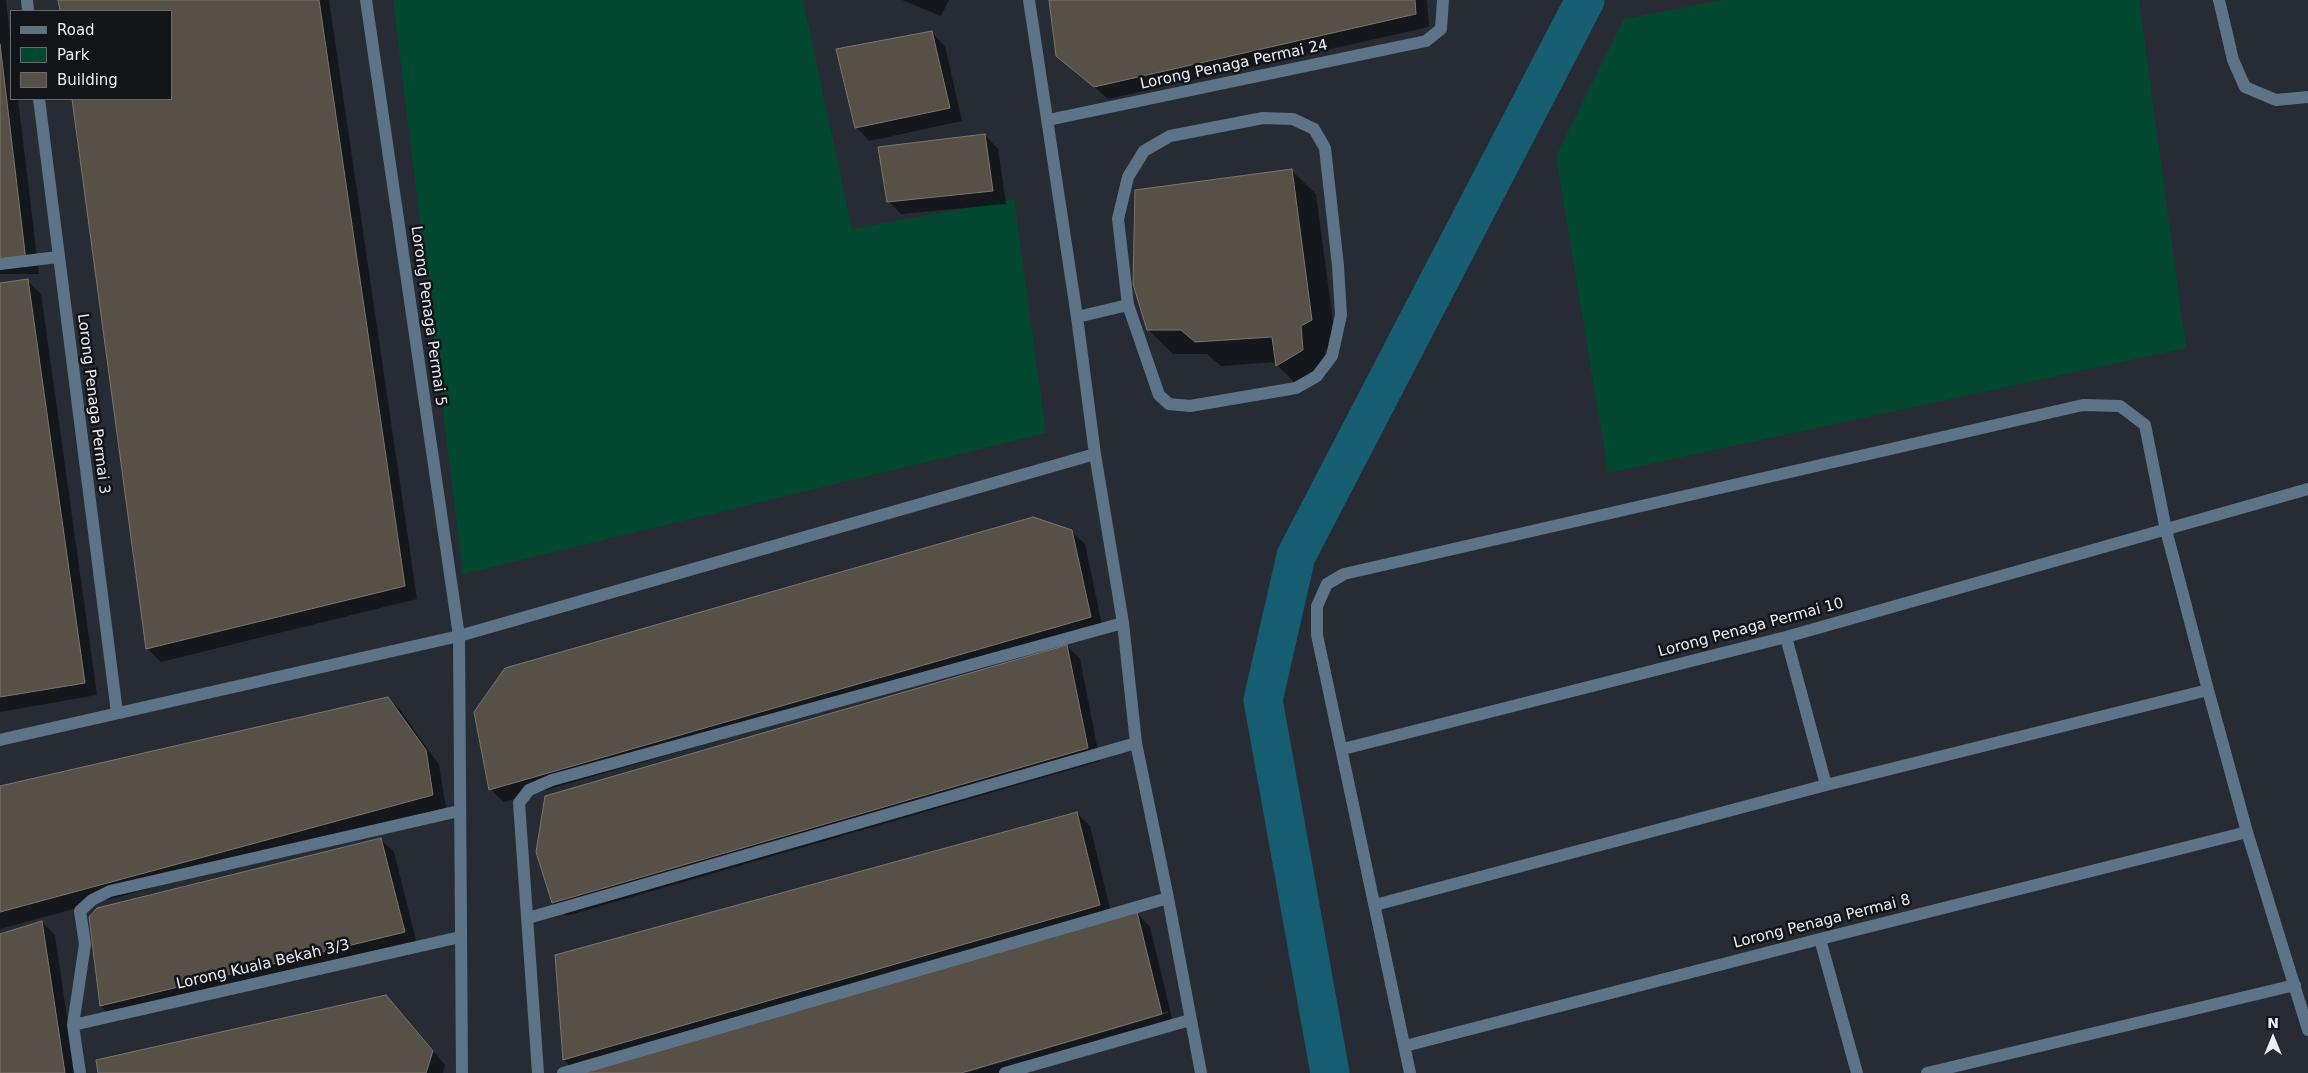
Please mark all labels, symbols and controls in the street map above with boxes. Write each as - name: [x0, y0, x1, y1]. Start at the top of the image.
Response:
- legend: [10, 10, 172, 100]
- text: Road: [57, 21, 95, 39]
- street label: Lorong Penaga Permai 24: [1138, 36, 1330, 94]
- text: Park: [57, 46, 89, 64]
- text: Building: [57, 71, 118, 89]
- street label: Lorong Penaga Permai 5: [406, 225, 450, 407]
- street label: Lorong Penaga Permai 3: [73, 313, 113, 495]
- street label: Lorong Penaga Permai 10: [1656, 595, 1846, 661]
- street label: Lorong Penaga Permai 8: [1732, 891, 1912, 953]
- street label: Lorong Kuala Bekah 3/3: [174, 936, 352, 994]
- north arrow: [2248, 1013, 2298, 1063]
- text: N: [2267, 1015, 2279, 1031]

